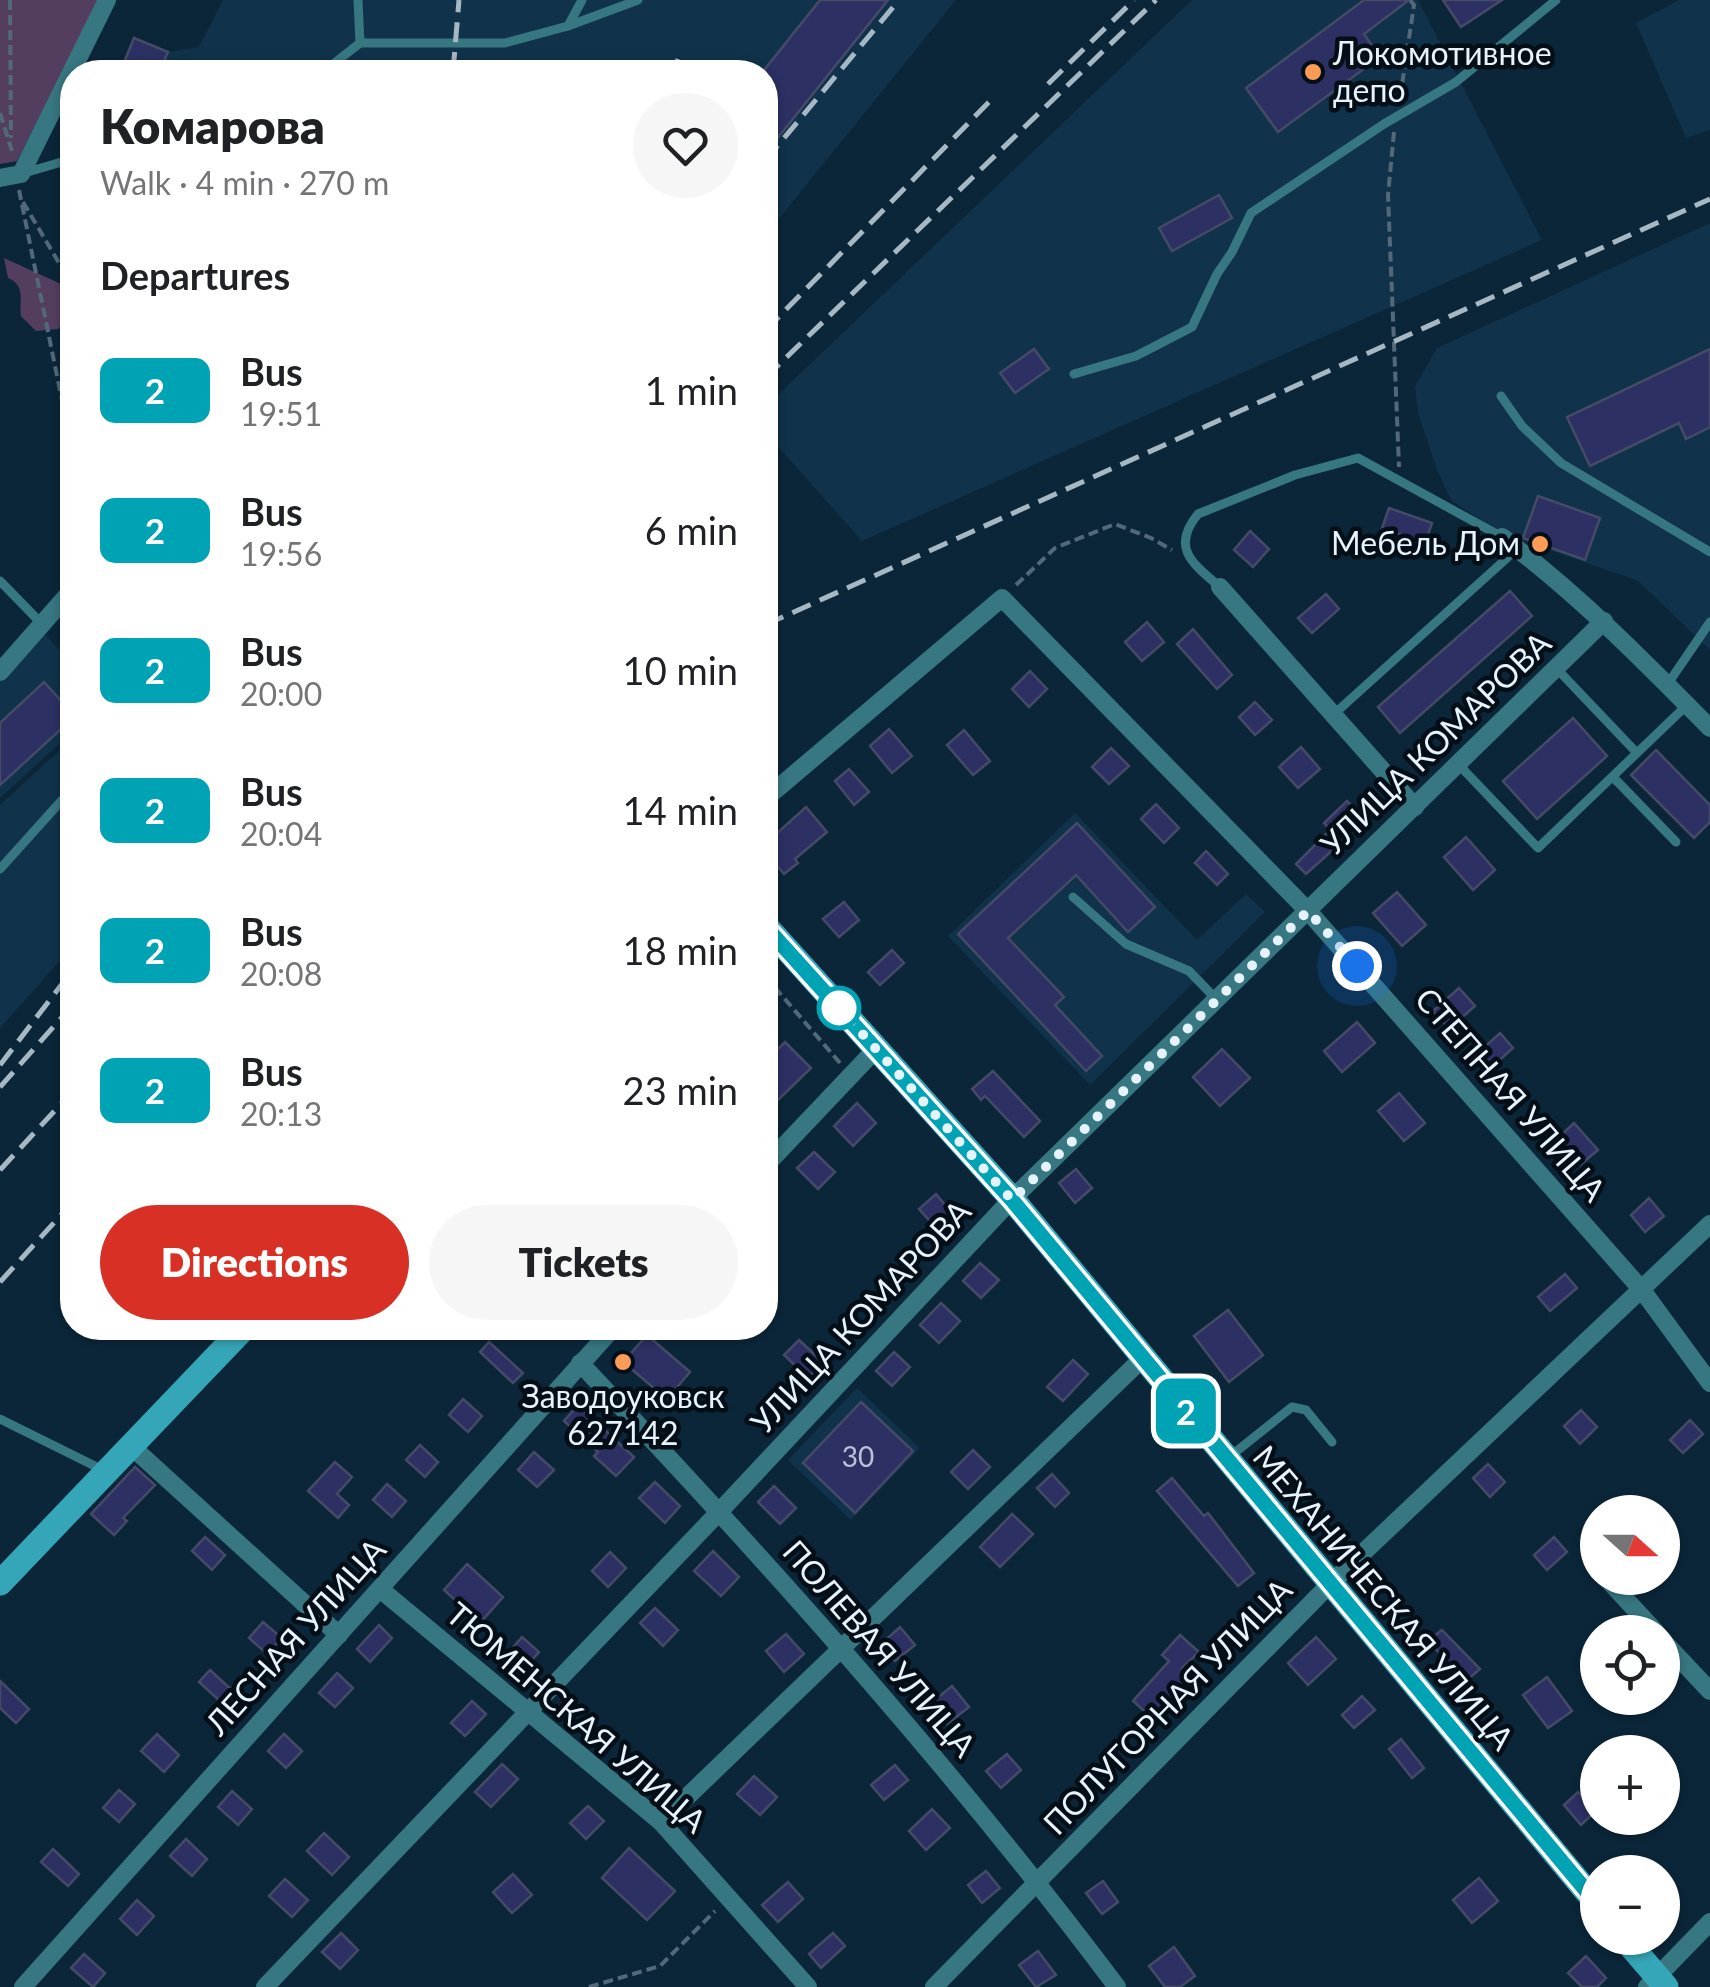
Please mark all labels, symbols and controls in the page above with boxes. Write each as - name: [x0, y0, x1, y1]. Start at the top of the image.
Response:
- place label: Локомотивное депо: [1332, 33, 1552, 109]
- marker: Локомотивное депо: [1302, 61, 1324, 83]
- button: heart: [633, 93, 738, 198]
- text: Комарова: [100, 97, 325, 154]
- text: Walk · 4 min · 270 m: [100, 163, 389, 202]
- text: Departures: [100, 252, 290, 298]
- text: Bus: [240, 348, 303, 394]
- text: 1 min: [645, 367, 738, 413]
- text: 2: [145, 369, 165, 411]
- text: 19:51: [240, 394, 322, 433]
- text: Bus: [240, 488, 303, 534]
- text: 6 min: [645, 507, 738, 553]
- text: 2: [145, 509, 165, 551]
- place label: Мебель Дом: [1331, 523, 1520, 562]
- marker: Мебель Дом: [1529, 533, 1551, 555]
- text: 19:56: [240, 534, 322, 573]
- street label: УЛИЦА КОМАРОВА: [1312, 623, 1558, 863]
- text: Bus: [240, 628, 303, 674]
- text: 10 min: [623, 647, 738, 693]
- text: 2: [145, 649, 165, 691]
- text: 20:00: [240, 674, 322, 713]
- text: Bus: [240, 768, 303, 814]
- text: 14 min: [623, 787, 738, 833]
- text: 2: [145, 789, 165, 831]
- text: 20:04: [240, 814, 322, 853]
- text: Bus: [240, 908, 303, 954]
- text: 18 min: [623, 927, 738, 973]
- text: 2: [145, 929, 165, 971]
- your location: [1332, 941, 1382, 991]
- text: 20:08: [240, 954, 322, 993]
- street label: СТЕПНАЯ УЛИЦА: [1408, 979, 1615, 1209]
- unlabelled marker: [818, 987, 860, 1029]
- text: Bus: [240, 1048, 303, 1094]
- text: 23 min: [623, 1067, 738, 1113]
- text: 2: [145, 1069, 165, 1111]
- text: 20:13: [240, 1094, 322, 1133]
- street label: УЛИЦА КОМАРОВА: [742, 1191, 978, 1441]
- button: Directions: [100, 1205, 409, 1320]
- button: Tickets: [429, 1205, 738, 1320]
- marker: Заводоуковск 627142: [612, 1351, 634, 1373]
- place label: Заводоуковск 627142: [522, 1376, 725, 1452]
- line badge: 2: [1154, 1378, 1218, 1444]
- text: 2: [1176, 1390, 1196, 1432]
- street label: МЕХАНИЧЕСКАЯ УЛИЦА: [1246, 1437, 1523, 1757]
- house number: 30: [842, 1439, 874, 1473]
- north arrow: [1580, 1495, 1680, 1595]
- map controls: [1580, 1495, 1680, 1955]
- street label: ЛЕСНАЯ УЛИЦА: [196, 1530, 393, 1743]
- street label: ПОЛЕВАЯ УЛИЦА: [776, 1532, 985, 1765]
- street label: ПОЛУГОРНАЯ УЛИЦА: [1035, 1570, 1300, 1842]
- street label: ТЮМЕНСКАЯ УЛИЦА: [439, 1594, 715, 1840]
- button: locate: [1580, 1615, 1680, 1715]
- button: +: [1580, 1735, 1680, 1835]
- button: −: [1580, 1855, 1680, 1955]

